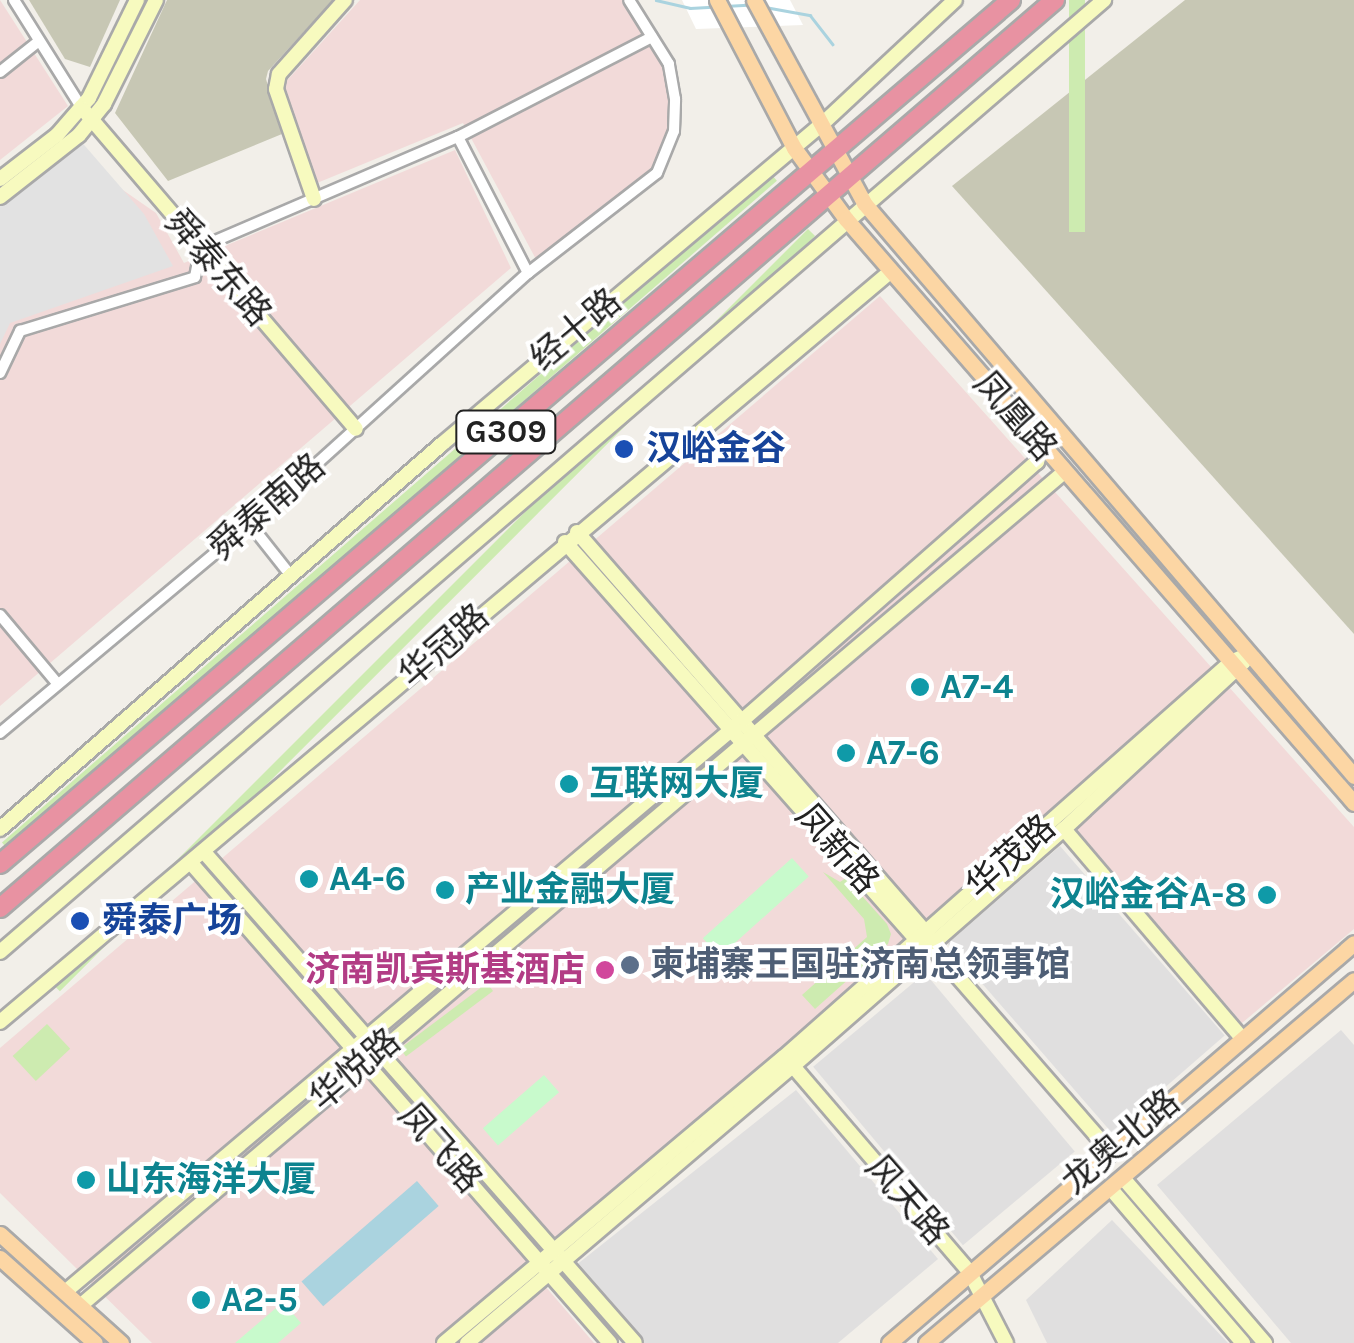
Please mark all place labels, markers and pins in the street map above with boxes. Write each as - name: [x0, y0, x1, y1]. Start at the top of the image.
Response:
- place label: 汉峪金谷: [646, 428, 786, 470]
- marker: 汉峪金谷: [611, 436, 637, 462]
- place label: A7-4: [940, 666, 1013, 708]
- marker: A7-4: [909, 676, 931, 698]
- place label: A7-6: [866, 732, 940, 774]
- marker: A7-6: [835, 742, 857, 764]
- place label: 互联网大厦: [589, 763, 764, 805]
- marker: 互联网大厦: [558, 773, 580, 795]
- place label: A4-6: [329, 858, 406, 900]
- marker: A4-6: [298, 868, 320, 890]
- place label: 产业金融大厦: [465, 869, 675, 911]
- place label: 汉峪金谷A-8: [1049, 874, 1247, 916]
- marker: 产业金融大厦: [434, 879, 456, 901]
- marker: 汉峪金谷A-8: [1256, 884, 1278, 906]
- place label: 舜泰广场: [102, 900, 242, 942]
- marker: 舜泰广场: [67, 908, 93, 934]
- place label: 柬埔寨王国驻济南总领事馆: [650, 944, 1070, 986]
- place label: 济南凯宾斯基酒店: [305, 949, 585, 991]
- marker: 柬埔寨王国驻济南总领事馆: [619, 954, 641, 976]
- marker: 济南凯宾斯基酒店: [594, 959, 616, 981]
- place label: 山东海洋大厦: [106, 1159, 316, 1201]
- marker: 山东海洋大厦: [75, 1169, 97, 1191]
- place label: A2-5: [221, 1279, 298, 1321]
- marker: A2-5: [190, 1289, 212, 1311]

